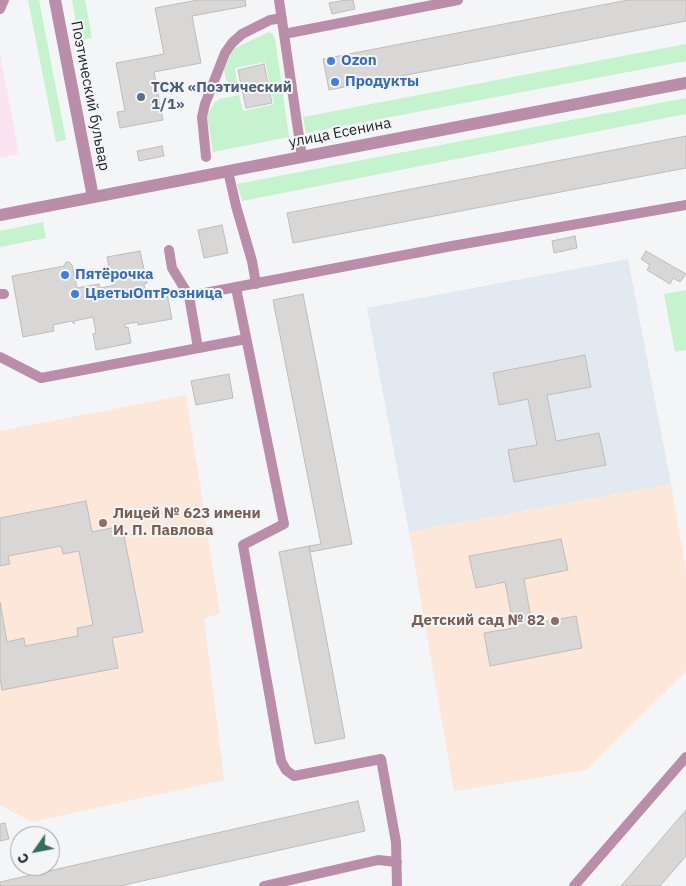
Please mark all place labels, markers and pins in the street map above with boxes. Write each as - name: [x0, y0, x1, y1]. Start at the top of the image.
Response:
- place label: Ozon: [341, 52, 377, 70]
- marker: Ozon: [325, 55, 337, 67]
- place label: Продукты: [345, 73, 419, 91]
- marker: Продукты: [329, 76, 341, 88]
- place label: ТСЖ «Поэтический 1/1»: [151, 79, 292, 114]
- marker: ТСЖ «Поэтический 1/1»: [135, 91, 147, 103]
- place label: Пятёрочка: [75, 266, 154, 284]
- marker: Пятёрочка: [59, 269, 71, 281]
- place label: ЦветыОптРозница: [85, 285, 222, 303]
- marker: ЦветыОптРозница: [69, 288, 81, 300]
- place label: Лицей № 623 имени И. П. Павлова: [113, 505, 261, 540]
- marker: Лицей № 623 имени И. П. Павлова: [97, 517, 109, 529]
- place label: Детский сад № 82: [412, 612, 545, 630]
- marker: Детский сад № 82: [549, 615, 561, 627]

